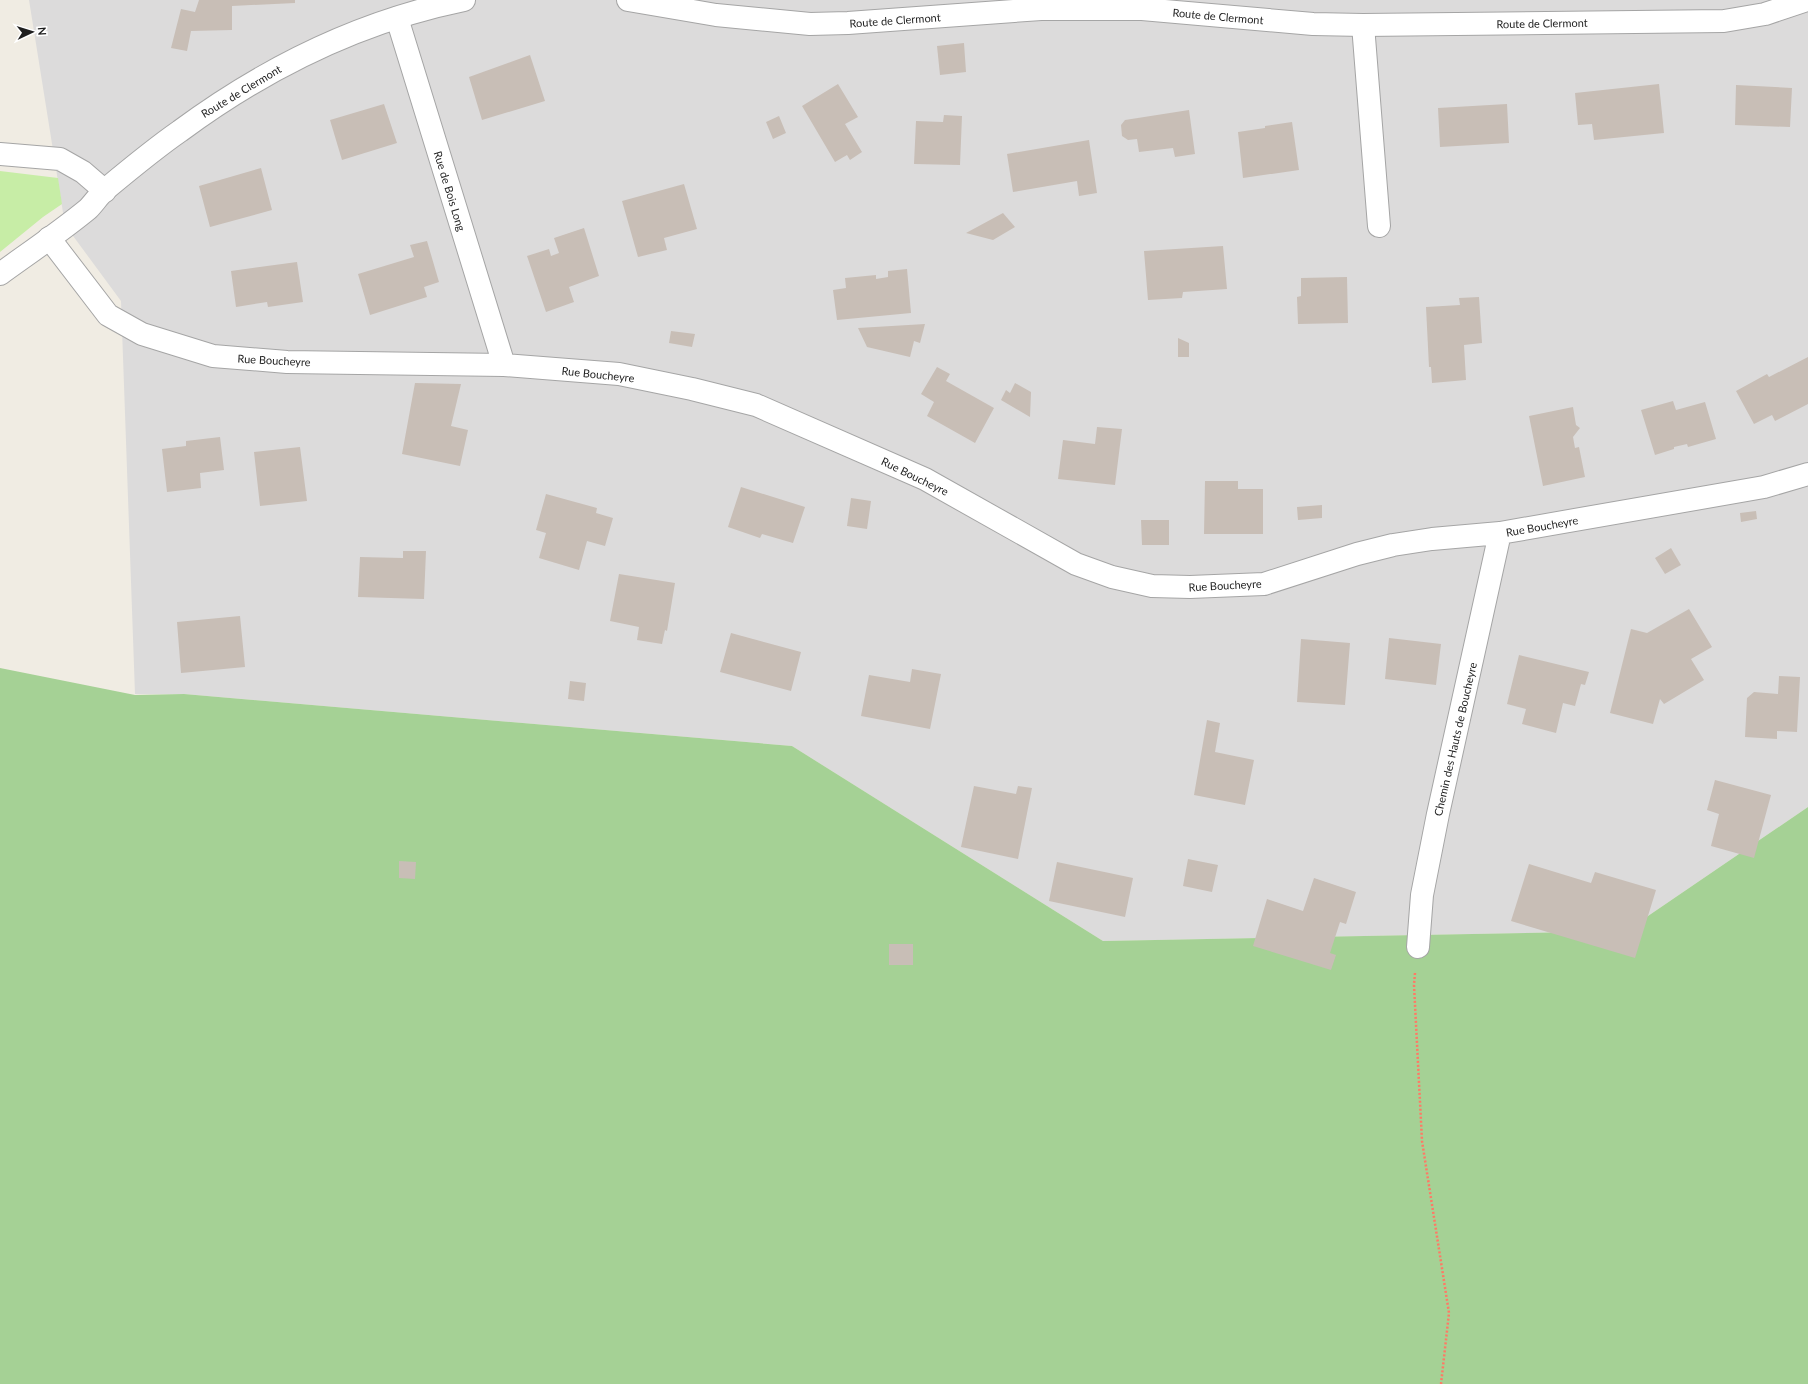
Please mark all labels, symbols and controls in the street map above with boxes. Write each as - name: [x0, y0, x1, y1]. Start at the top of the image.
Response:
- street label: Route de Clermont: [1172, 6, 1264, 26]
- street label: Route de Clermont: [849, 10, 941, 30]
- north arrow: [12, 12, 52, 52]
- street label: Route de Clermont: [1496, 16, 1588, 30]
- text: N: [36, 27, 49, 36]
- street label: Route de Clermont: [199, 62, 284, 120]
- street label: Rue de Bois Long: [432, 149, 468, 233]
- street label: Rue Boucheyre: [237, 352, 311, 368]
- street label: Rue Boucheyre: [561, 364, 635, 384]
- street label: Rue Boucheyre: [879, 454, 951, 498]
- street label: Rue Boucheyre: [1505, 513, 1579, 539]
- street label: Rue Boucheyre: [1188, 577, 1262, 593]
- street label: Chemin des Hauts de Boucheyre: [1431, 661, 1479, 817]

